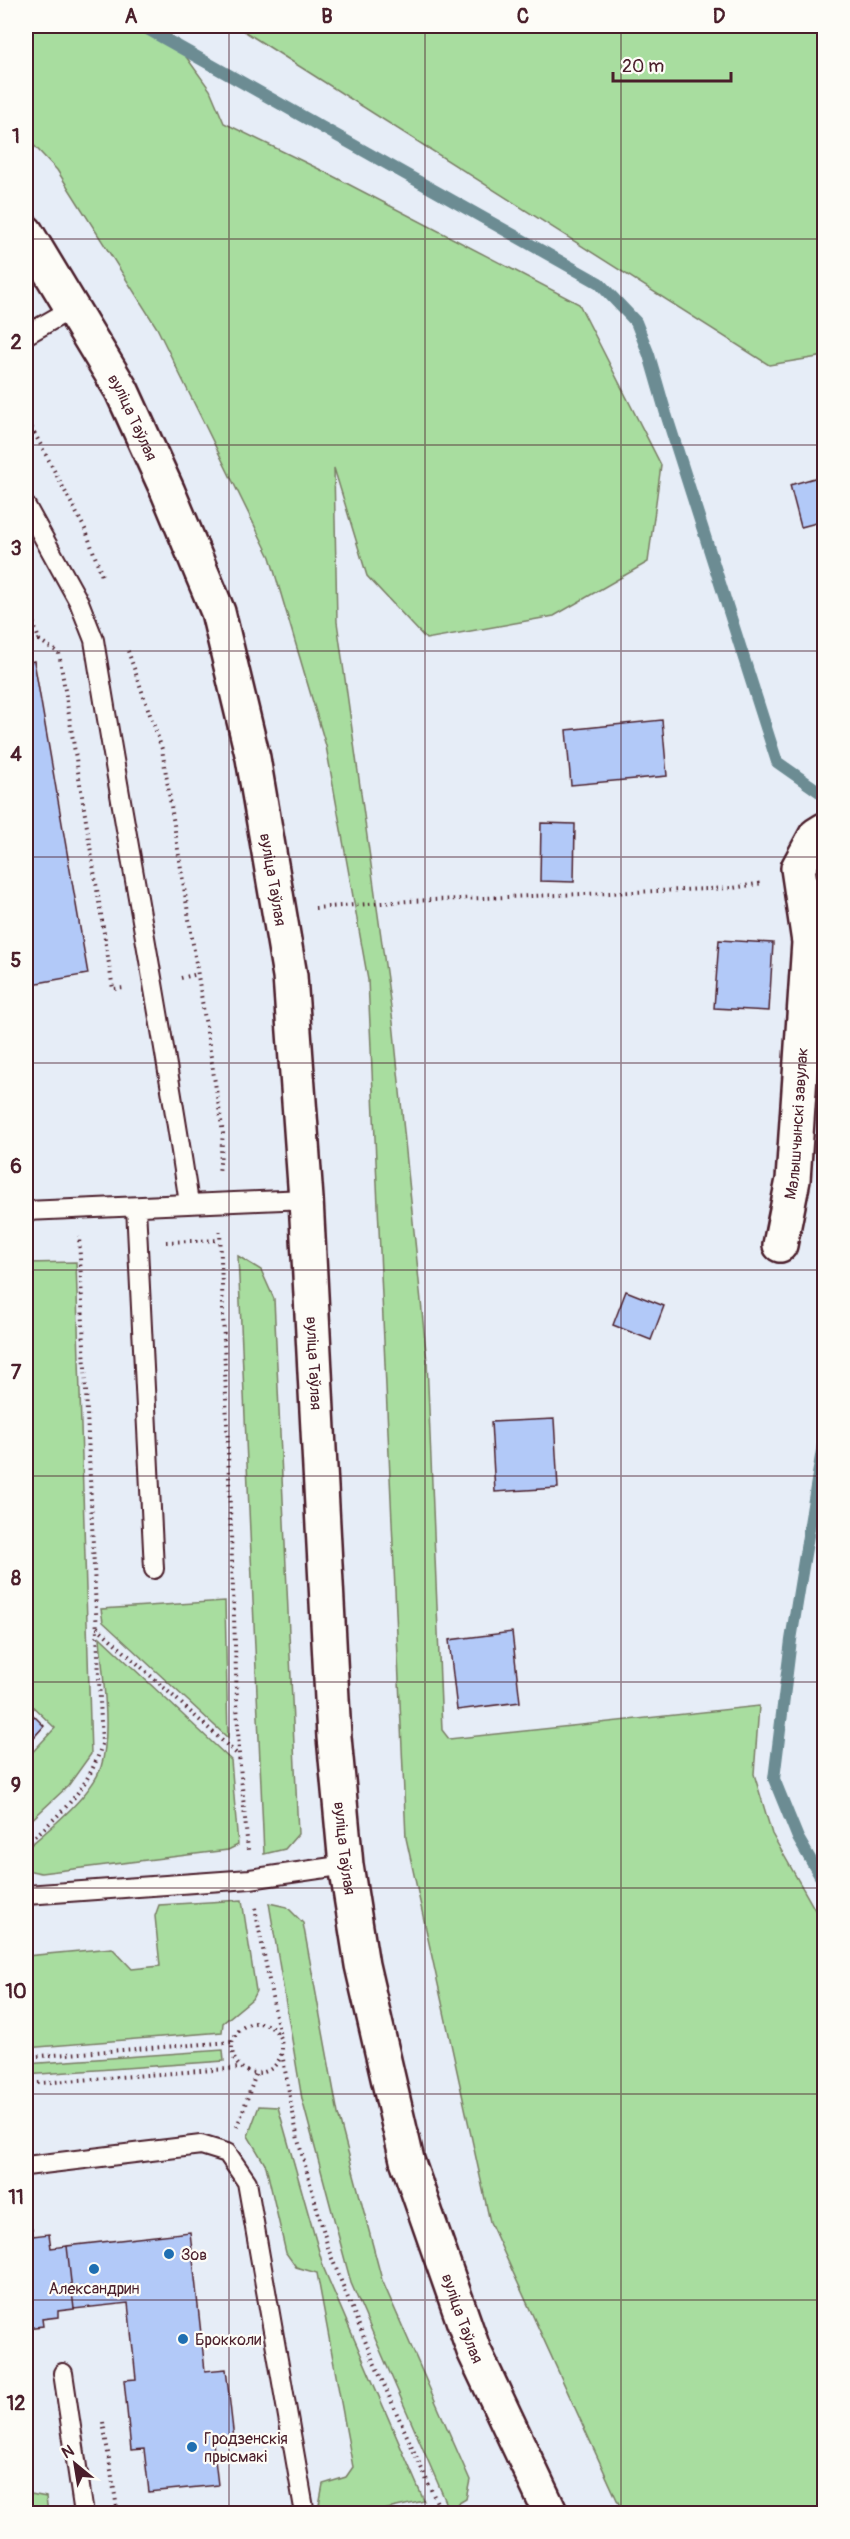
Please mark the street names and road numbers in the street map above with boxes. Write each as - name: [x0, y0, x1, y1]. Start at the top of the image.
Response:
- street label: вуліца Таўлая: [103, 370, 161, 464]
- street label: вуліца Таўлая: [255, 832, 290, 927]
- street label: Малышчынскі завулак: [780, 1047, 813, 1201]
- street label: вуліца Таўлая: [301, 1316, 326, 1411]
- street label: вуліца Таўлая: [329, 1801, 360, 1896]
- street label: вуліца Таўлая: [437, 2271, 487, 2367]

